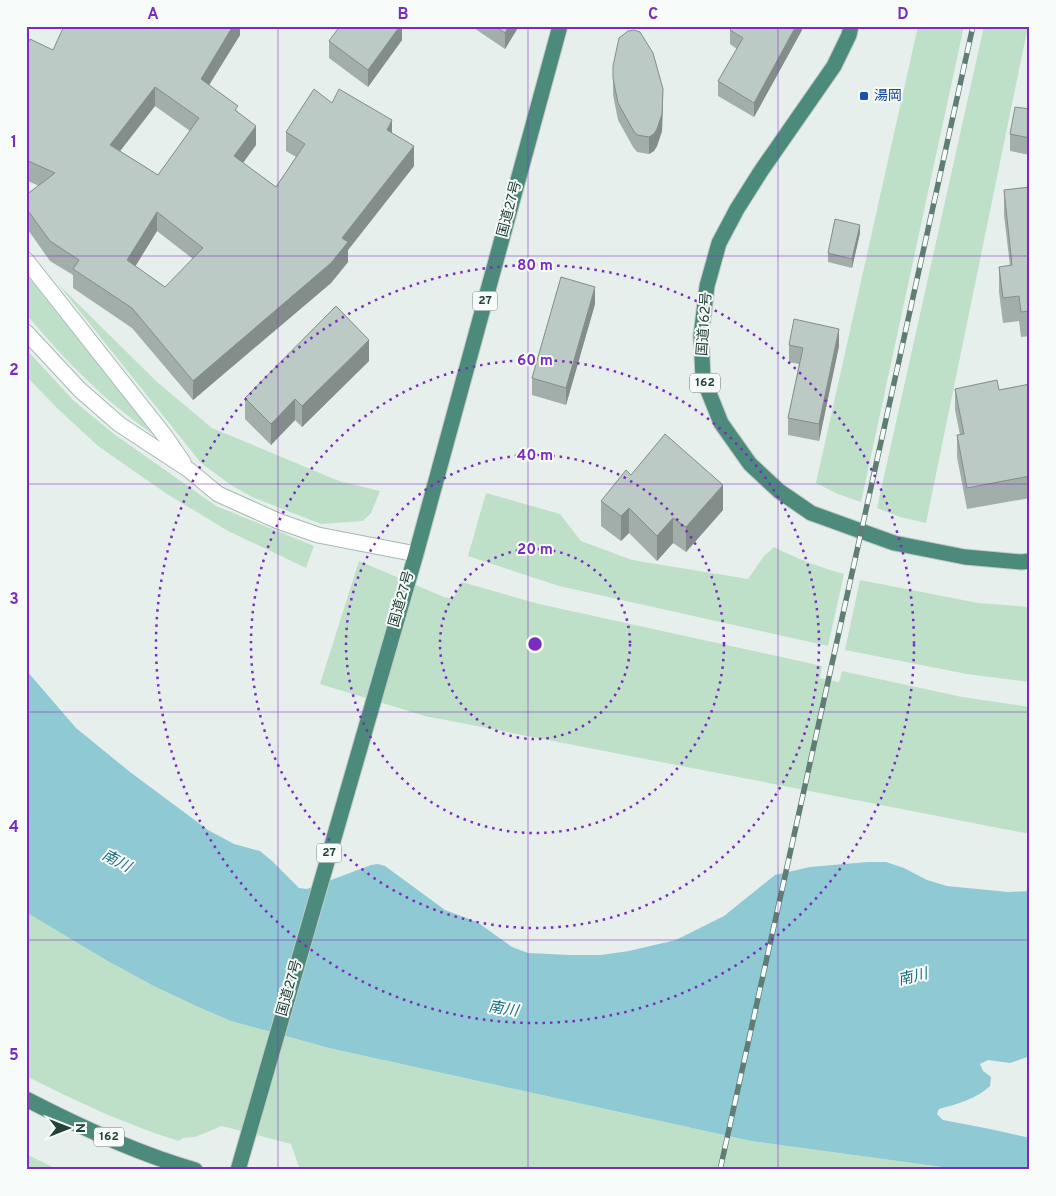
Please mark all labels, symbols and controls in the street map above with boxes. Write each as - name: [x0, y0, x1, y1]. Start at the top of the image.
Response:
- text: A: [147, 5, 159, 25]
- text: B: [397, 5, 409, 25]
- text: C: [648, 5, 658, 25]
- text: D: [897, 5, 909, 25]
- place label: 湯岡: [874, 88, 902, 105]
- marker: 湯岡: [858, 90, 870, 102]
- text: 1: [11, 133, 17, 153]
- street label: 国道27号: [494, 179, 526, 239]
- text: 80 m: [517, 257, 553, 276]
- street label: 国道162号: [694, 291, 716, 357]
- road number: 27: [472, 292, 498, 310]
- text: 60 m: [517, 352, 553, 371]
- text: 2: [9, 361, 19, 381]
- road number: 162: [690, 373, 720, 392]
- text: 40 m: [517, 447, 553, 466]
- text: 20 m: [517, 541, 553, 560]
- street label: 国道27号: [386, 569, 418, 629]
- text: 3: [9, 590, 19, 610]
- centre of rings: [526, 635, 544, 653]
- text: 4: [9, 818, 19, 838]
- road number: 27: [316, 844, 342, 862]
- water label: 南川: [98, 847, 135, 878]
- street label: 国道27号: [274, 958, 306, 1018]
- water label: 南川: [896, 965, 932, 991]
- water label: 南川: [487, 998, 521, 1022]
- text: 5: [9, 1046, 19, 1066]
- north arrow: [42, 1104, 92, 1154]
- text: N: [71, 1123, 88, 1133]
- road number: 162: [94, 1128, 124, 1146]

